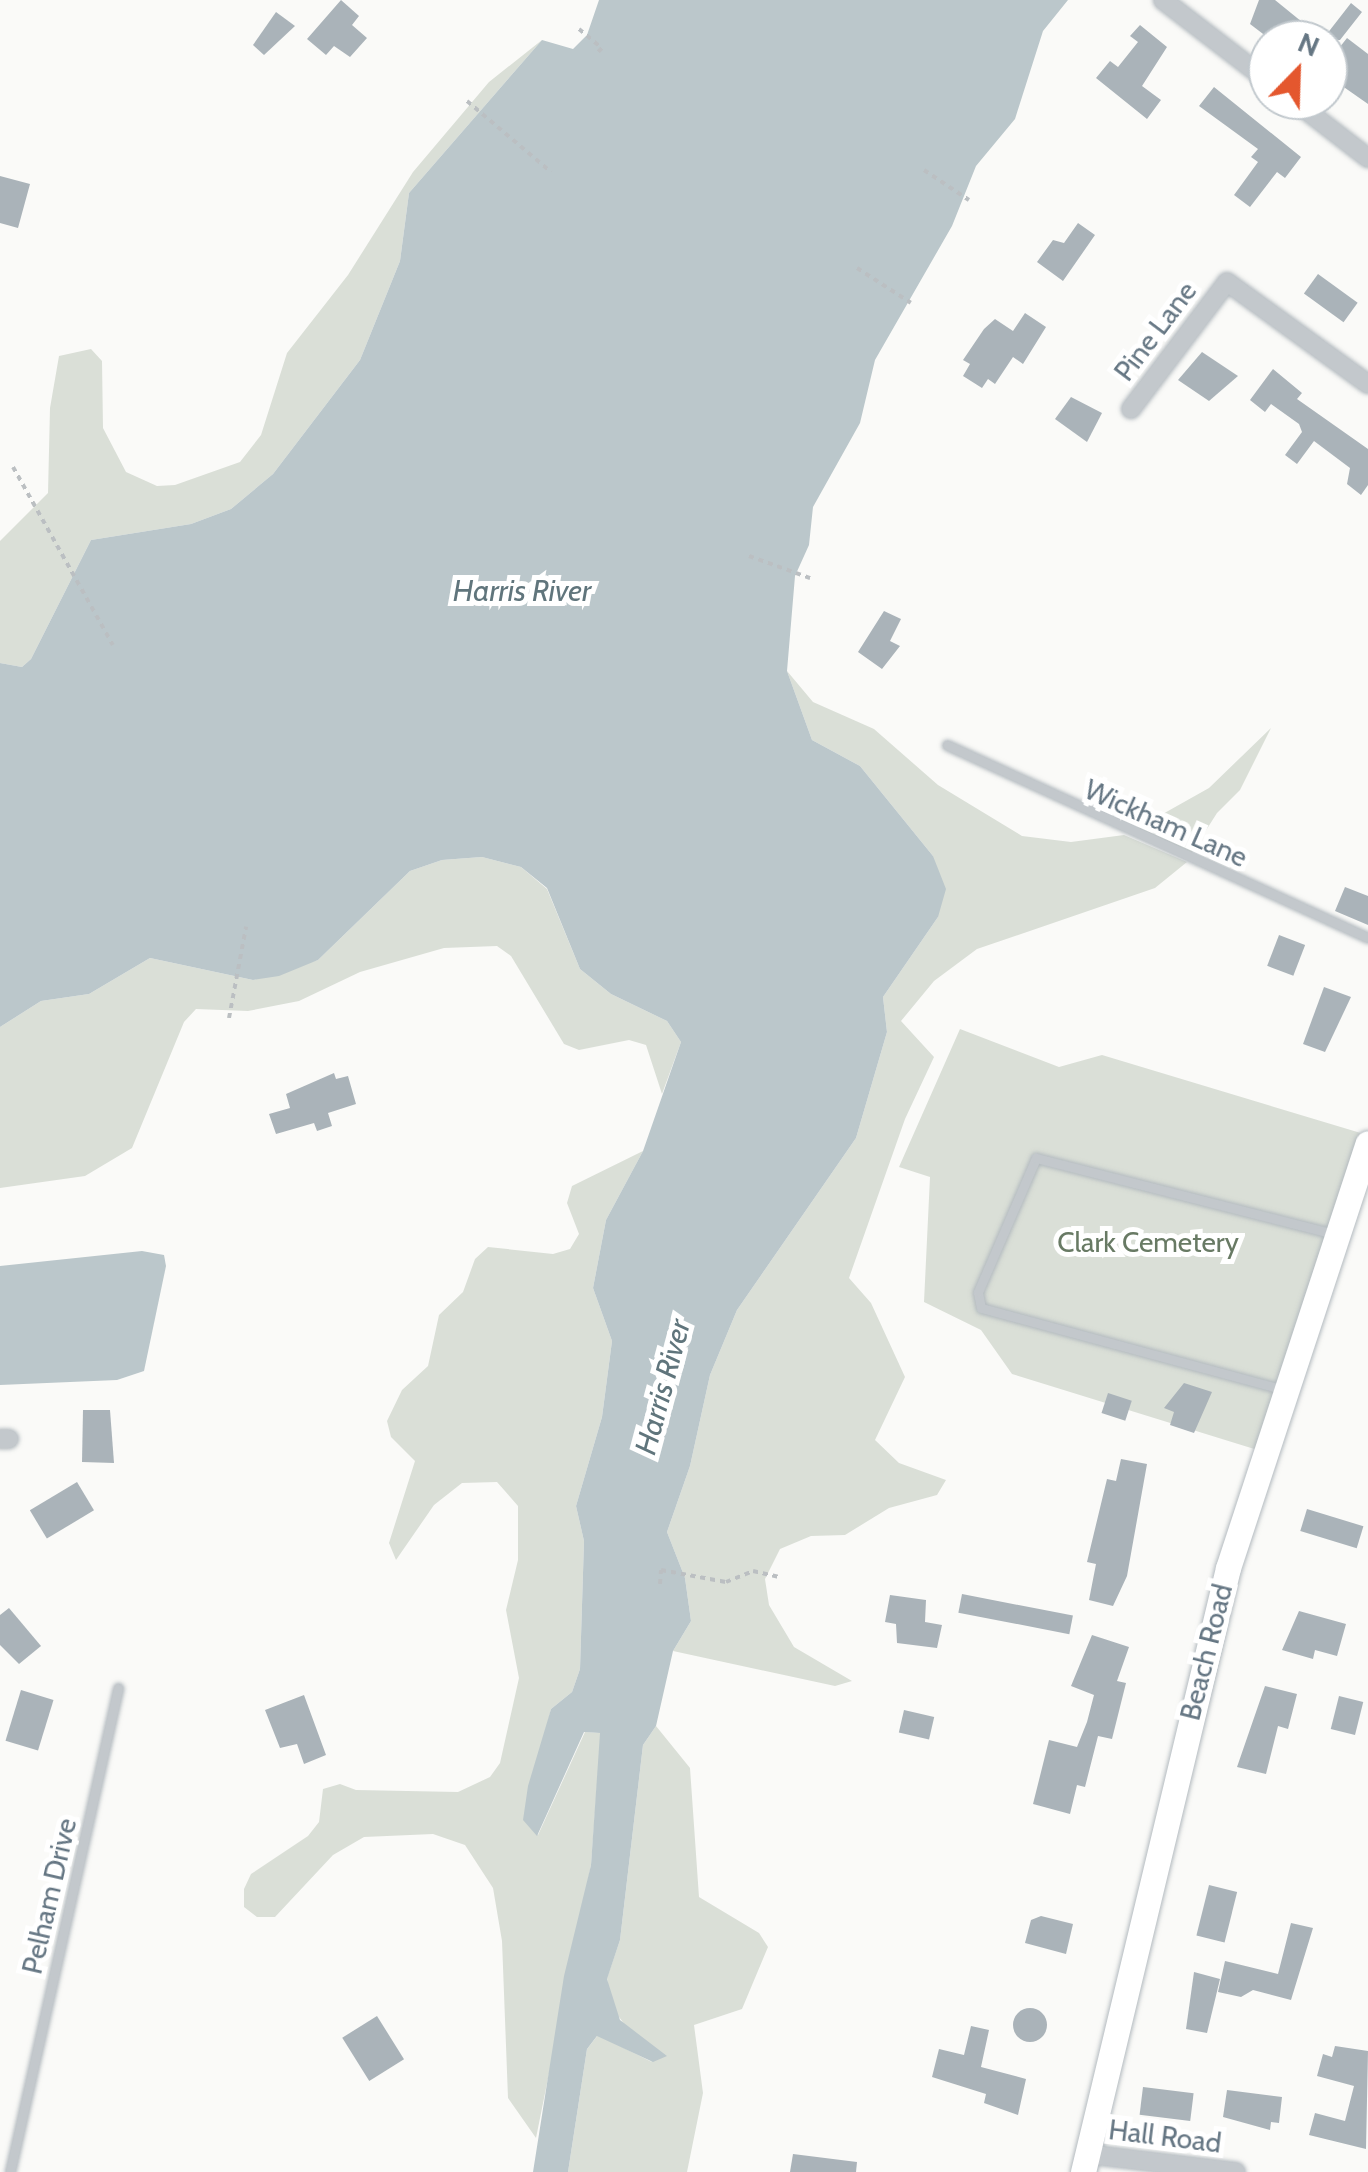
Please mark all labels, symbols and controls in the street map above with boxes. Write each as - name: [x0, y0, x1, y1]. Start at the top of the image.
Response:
- north arrow: [1248, 20, 1348, 120]
- text: N: [1293, 25, 1325, 64]
- street label: Pine Lane: [1107, 275, 1203, 387]
- water label: Harris River: [453, 573, 591, 609]
- street label: Wickham Lane: [1079, 772, 1253, 874]
- park label: Clark Cemetery: [1057, 1225, 1239, 1259]
- water label: Harris River: [628, 1316, 698, 1458]
- street label: Beach Road: [1173, 1580, 1239, 1724]
- street label: Pelham Drive: [15, 1815, 83, 1977]
- street label: Hall Road: [1107, 2112, 1223, 2160]

